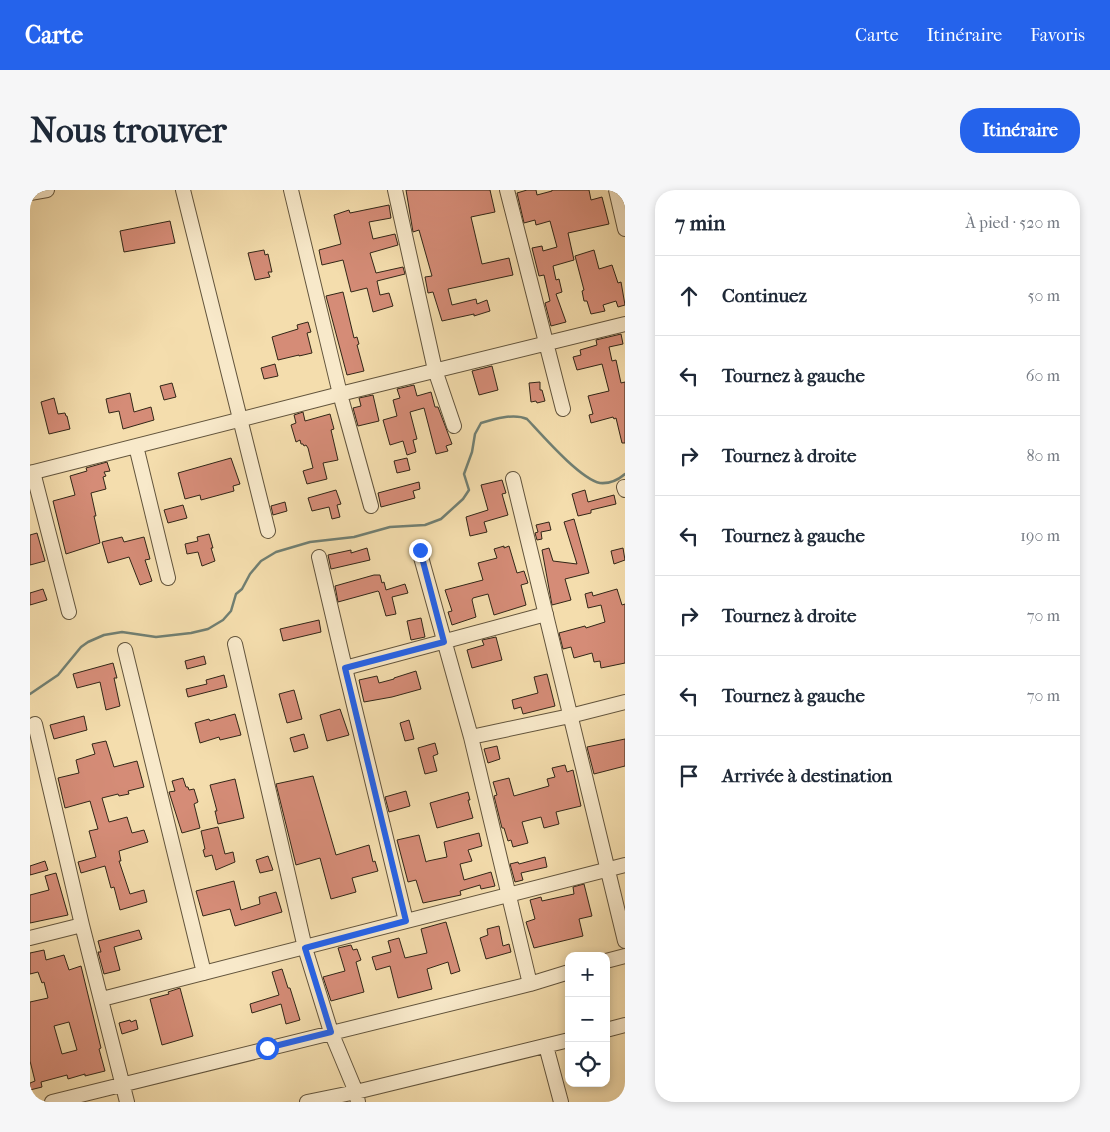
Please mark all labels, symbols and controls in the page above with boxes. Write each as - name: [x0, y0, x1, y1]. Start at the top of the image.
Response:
- text: Carte: [25, 21, 83, 49]
- text: Carte: [855, 25, 899, 46]
- text: Itinéraire: [927, 25, 1002, 46]
- text: Favoris: [1030, 25, 1085, 46]
- button: Itinéraire: [960, 108, 1080, 153]
- text: Nous trouver: [30, 110, 227, 151]
- text: 7 min: [675, 211, 726, 235]
- text: À pied · 520 m: [966, 213, 1060, 232]
- icon: ahead: [675, 282, 703, 310]
- text: Continuez: [722, 285, 807, 307]
- text: 50 m: [1028, 286, 1060, 305]
- icon: left: [675, 362, 703, 390]
- text: Tournez à gauche: [722, 365, 865, 387]
- text: 60 m: [1026, 366, 1060, 385]
- icon: right: [675, 442, 703, 470]
- text: Tournez à droite: [722, 445, 856, 467]
- text: 80 m: [1026, 446, 1060, 465]
- icon: left: [675, 522, 703, 550]
- text: Tournez à gauche: [722, 525, 865, 547]
- text: 190 m: [1020, 526, 1060, 545]
- route end: [409, 539, 432, 562]
- icon: right: [675, 602, 703, 630]
- text: Tournez à droite: [722, 605, 856, 627]
- text: 70 m: [1027, 606, 1060, 625]
- icon: left: [675, 682, 703, 710]
- text: Tournez à gauche: [722, 685, 865, 707]
- text: 70 m: [1027, 686, 1060, 705]
- icon: arrive: [675, 762, 703, 790]
- text: Arrivée à destination: [722, 765, 892, 787]
- map controls: [565, 952, 610, 1087]
- button: +: [565, 952, 610, 997]
- button: −: [565, 997, 610, 1042]
- route start: [256, 1037, 279, 1060]
- button: locate: [565, 1042, 610, 1087]

